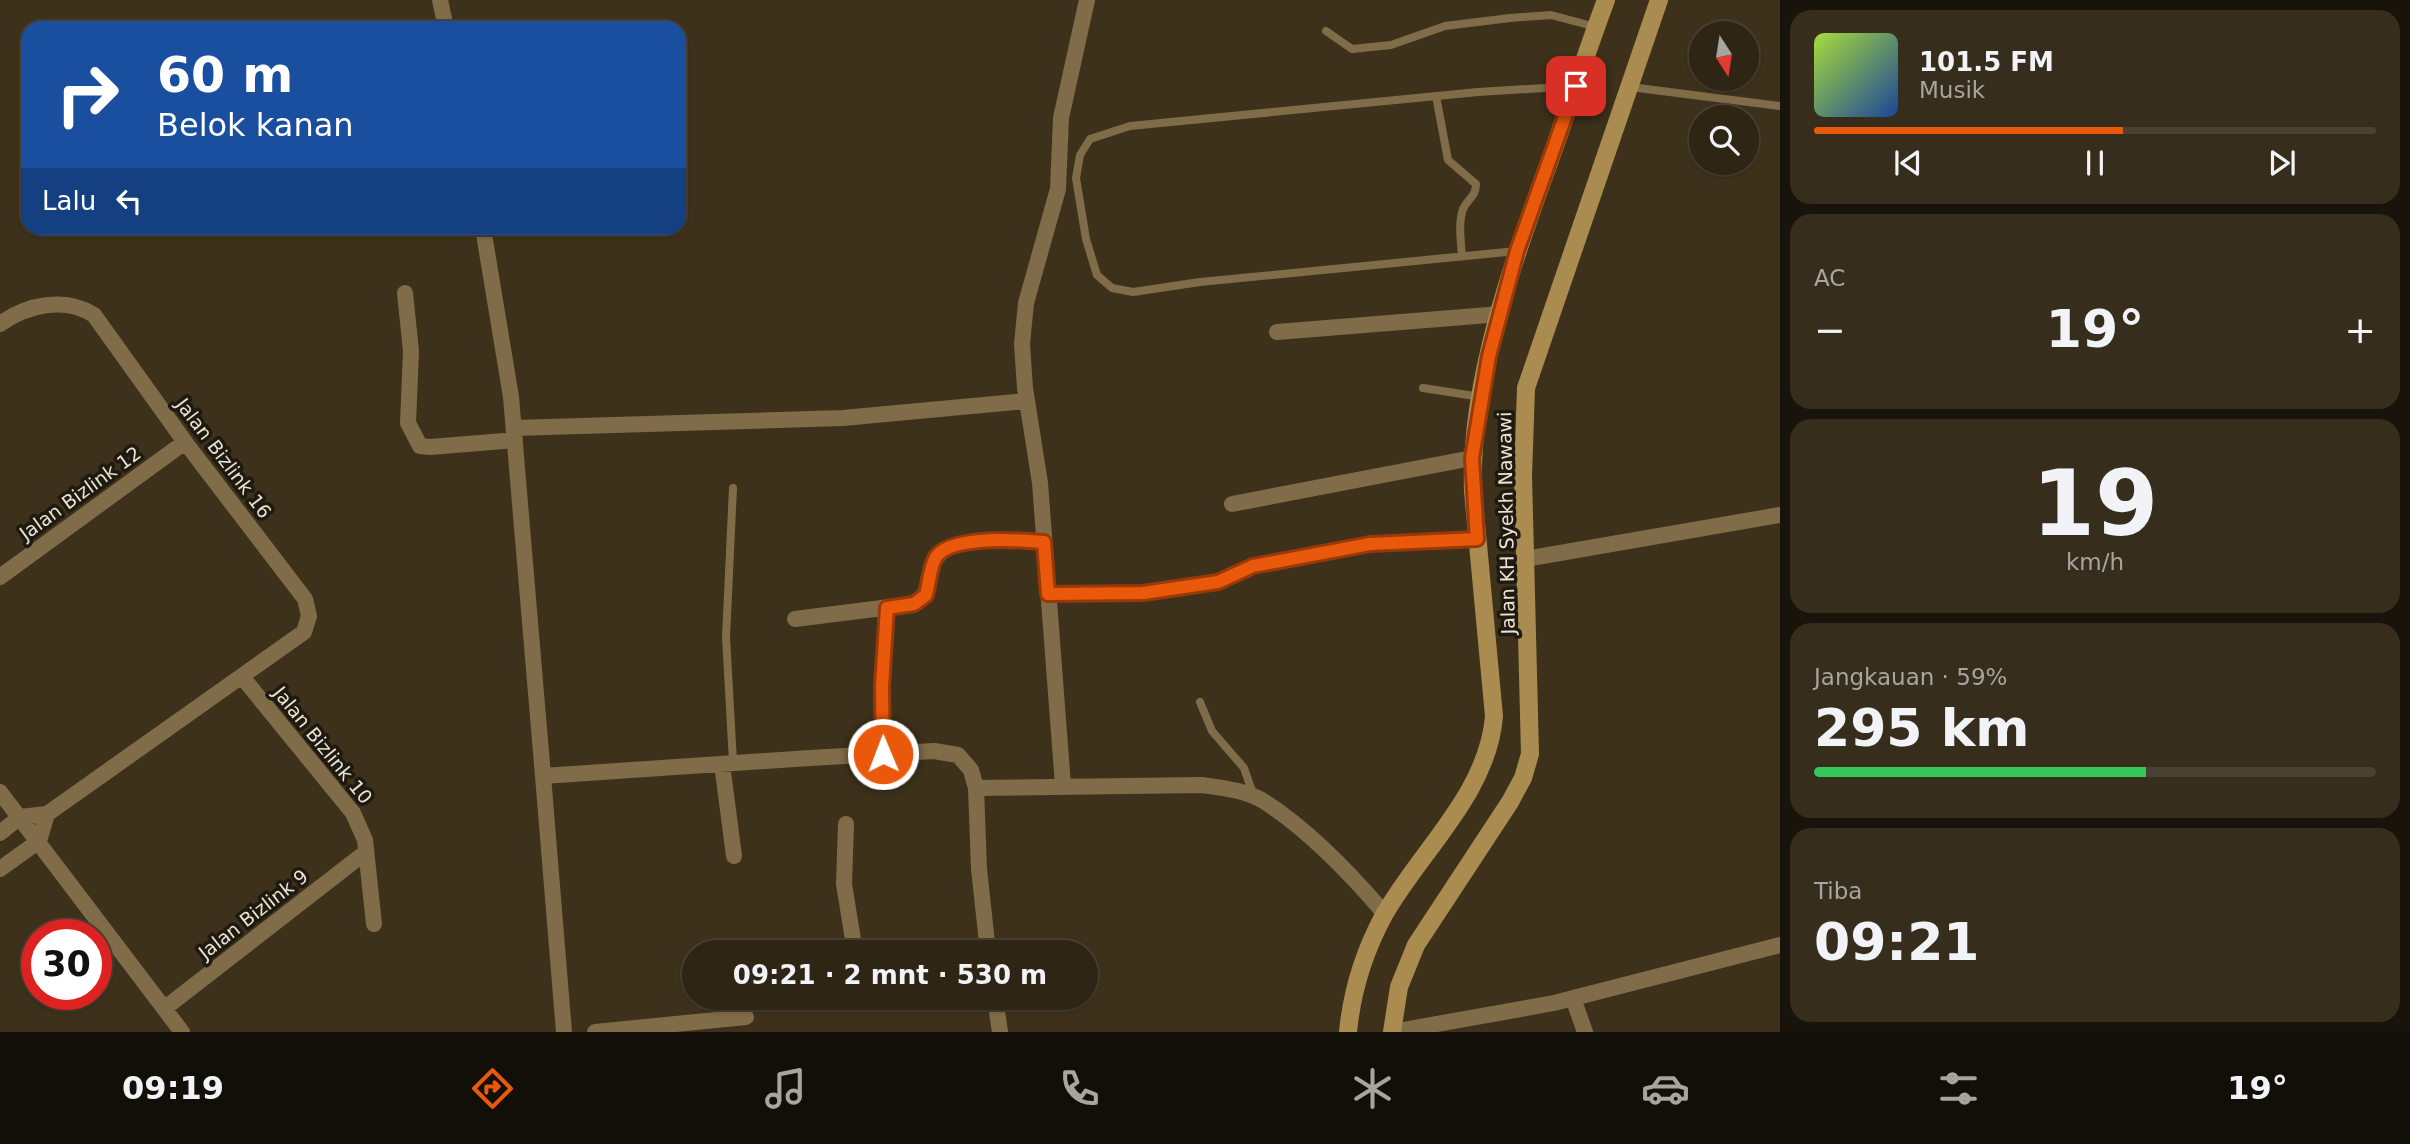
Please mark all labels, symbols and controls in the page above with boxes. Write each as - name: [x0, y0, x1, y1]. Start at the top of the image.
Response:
- north arrow: [1689, 21, 1759, 91]
- map controls: [1689, 21, 1759, 175]
- text: 60 m: [157, 47, 293, 104]
- text: 101.5 FM: [1919, 47, 2054, 77]
- icon: right: [42, 49, 133, 140]
- pin: [1546, 56, 1606, 116]
- icon: arrive: [1557, 67, 1595, 105]
- text: Musik: [1919, 77, 1985, 103]
- button: search: [1689, 105, 1759, 175]
- text: Belok kanan: [157, 106, 354, 144]
- icon: previous: [1889, 144, 1927, 182]
- icon: pause: [2076, 144, 2114, 182]
- icon: next: [2263, 144, 2301, 182]
- icon: left: [110, 182, 148, 220]
- text: Lalu: [42, 186, 96, 216]
- text: AC: [1814, 265, 1845, 291]
- text: 19°: [2046, 299, 2144, 359]
- text: −: [1814, 308, 1846, 352]
- text: +: [2344, 308, 2376, 352]
- street label: Jalan Bizlink 16: [171, 393, 276, 522]
- street label: Jalan KH Syekh Nawawi: [1493, 411, 1519, 636]
- street label: Jalan Bizlink 12: [14, 442, 145, 545]
- text: 19: [2032, 451, 2158, 556]
- text: km/h: [2066, 549, 2124, 575]
- text: Jangkauan · 59%: [1814, 664, 2007, 690]
- street label: Jalan Bizlink 10: [268, 681, 377, 808]
- text: 295 km: [1814, 698, 2029, 758]
- position arrow: [846, 717, 920, 791]
- street label: Jalan Bizlink 9: [193, 865, 312, 964]
- text: Tiba: [1814, 878, 1862, 904]
- text: 09:21: [1814, 912, 1980, 972]
- speed limit sign: 30: [21, 919, 112, 1010]
- text: 09:21 · 2 mnt · 530 m: [733, 960, 1047, 990]
- icon: directions: [468, 1064, 517, 1113]
- icon: music: [761, 1064, 810, 1113]
- icon: phone: [1055, 1064, 1104, 1113]
- icon: climate: [1348, 1064, 1397, 1113]
- icon: car: [1641, 1064, 1690, 1113]
- icon: filters: [1934, 1064, 1983, 1113]
- text: 09:19: [122, 1069, 224, 1107]
- text: 19°: [2227, 1069, 2288, 1107]

